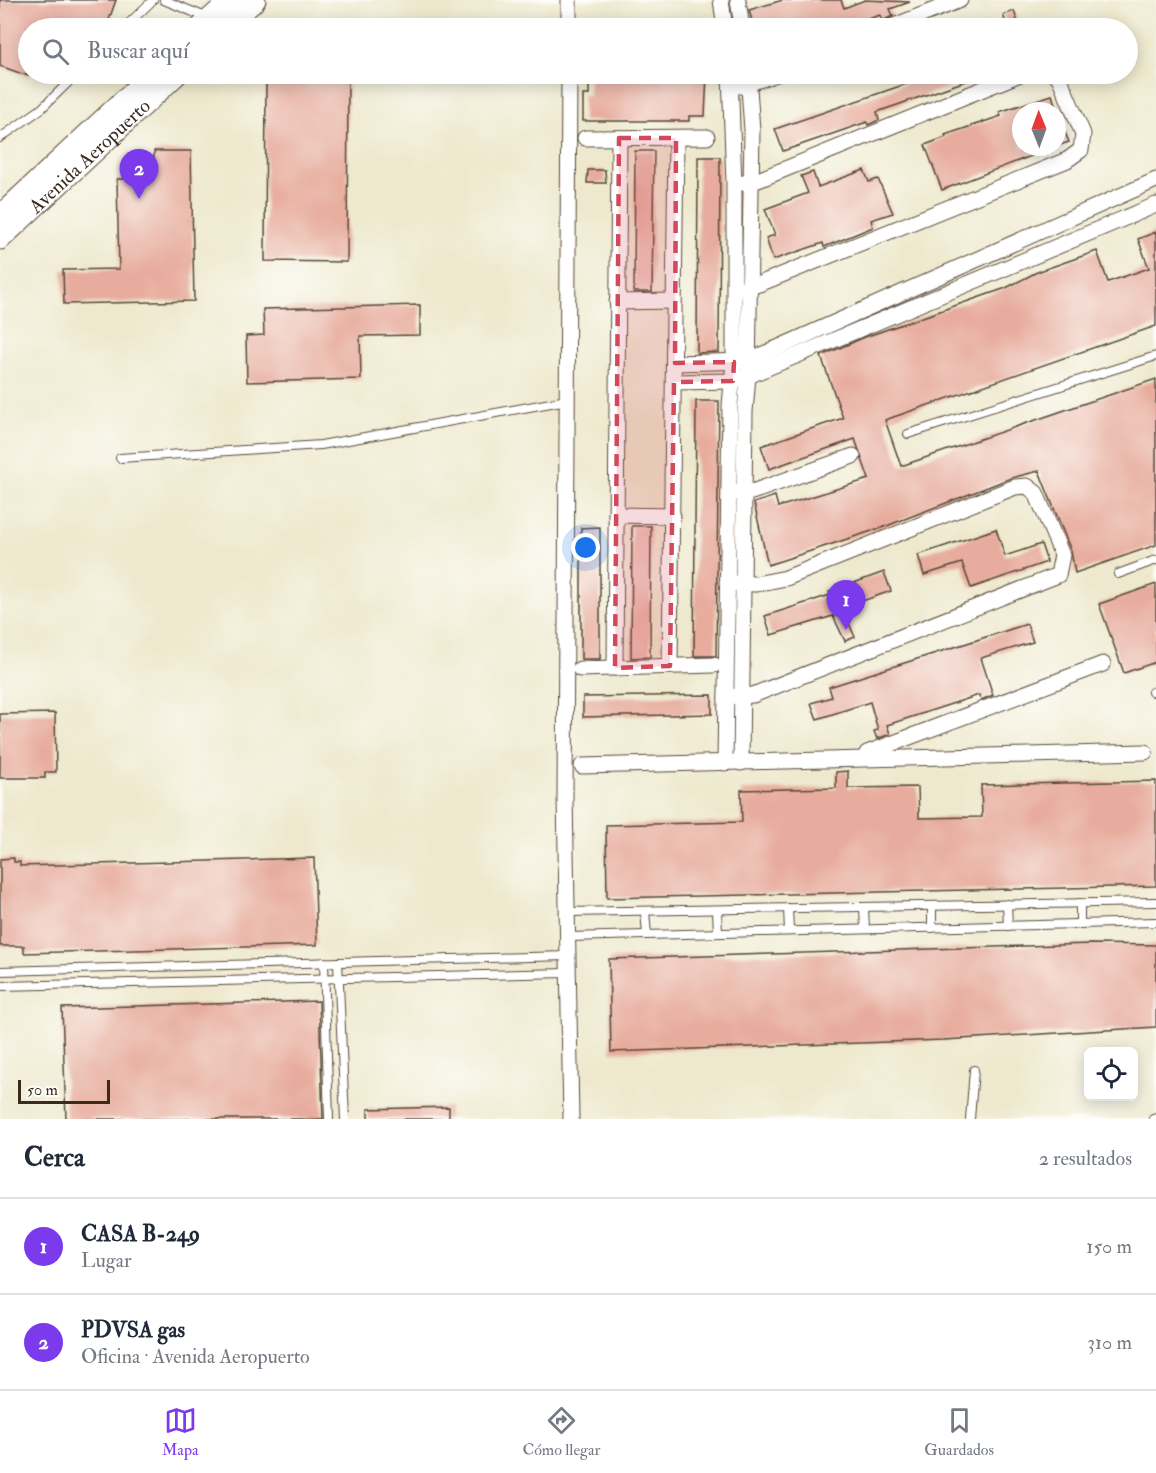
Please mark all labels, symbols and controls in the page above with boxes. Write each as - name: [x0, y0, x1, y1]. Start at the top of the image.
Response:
- search box: [18, 18, 1138, 84]
- icon: search: [39, 35, 72, 68]
- text: Buscar aquí: [87, 37, 189, 65]
- street label: Avenida Aeropuerto: [23, 93, 156, 220]
- north arrow: [1012, 102, 1066, 156]
- pin: 2: [120, 150, 158, 199]
- your location: [571, 533, 600, 562]
- pin: 1: [826, 580, 866, 630]
- map controls: [1084, 1047, 1138, 1101]
- button: locate: [1084, 1047, 1138, 1101]
- scale bar: [18, 1077, 110, 1104]
- text: 50 m: [27, 1080, 58, 1100]
- text: Cerca: [24, 1142, 85, 1174]
- text: 2 resultados: [1039, 1146, 1132, 1171]
- text: CASA B-249: [81, 1220, 200, 1248]
- text: 1: [40, 1234, 47, 1259]
- text: 150 m: [1086, 1234, 1132, 1259]
- text: Lugar: [81, 1248, 131, 1273]
- text: PDVSA gas: [81, 1316, 185, 1344]
- text: 2: [38, 1330, 49, 1355]
- text: 310 m: [1087, 1330, 1132, 1355]
- text: Oficina · Avenida Aeropuerto: [81, 1344, 310, 1369]
- tab: Mapa: [162, 1404, 199, 1460]
- tab: Cómo llegar: [522, 1404, 601, 1460]
- tab: Guardados: [924, 1404, 994, 1460]

